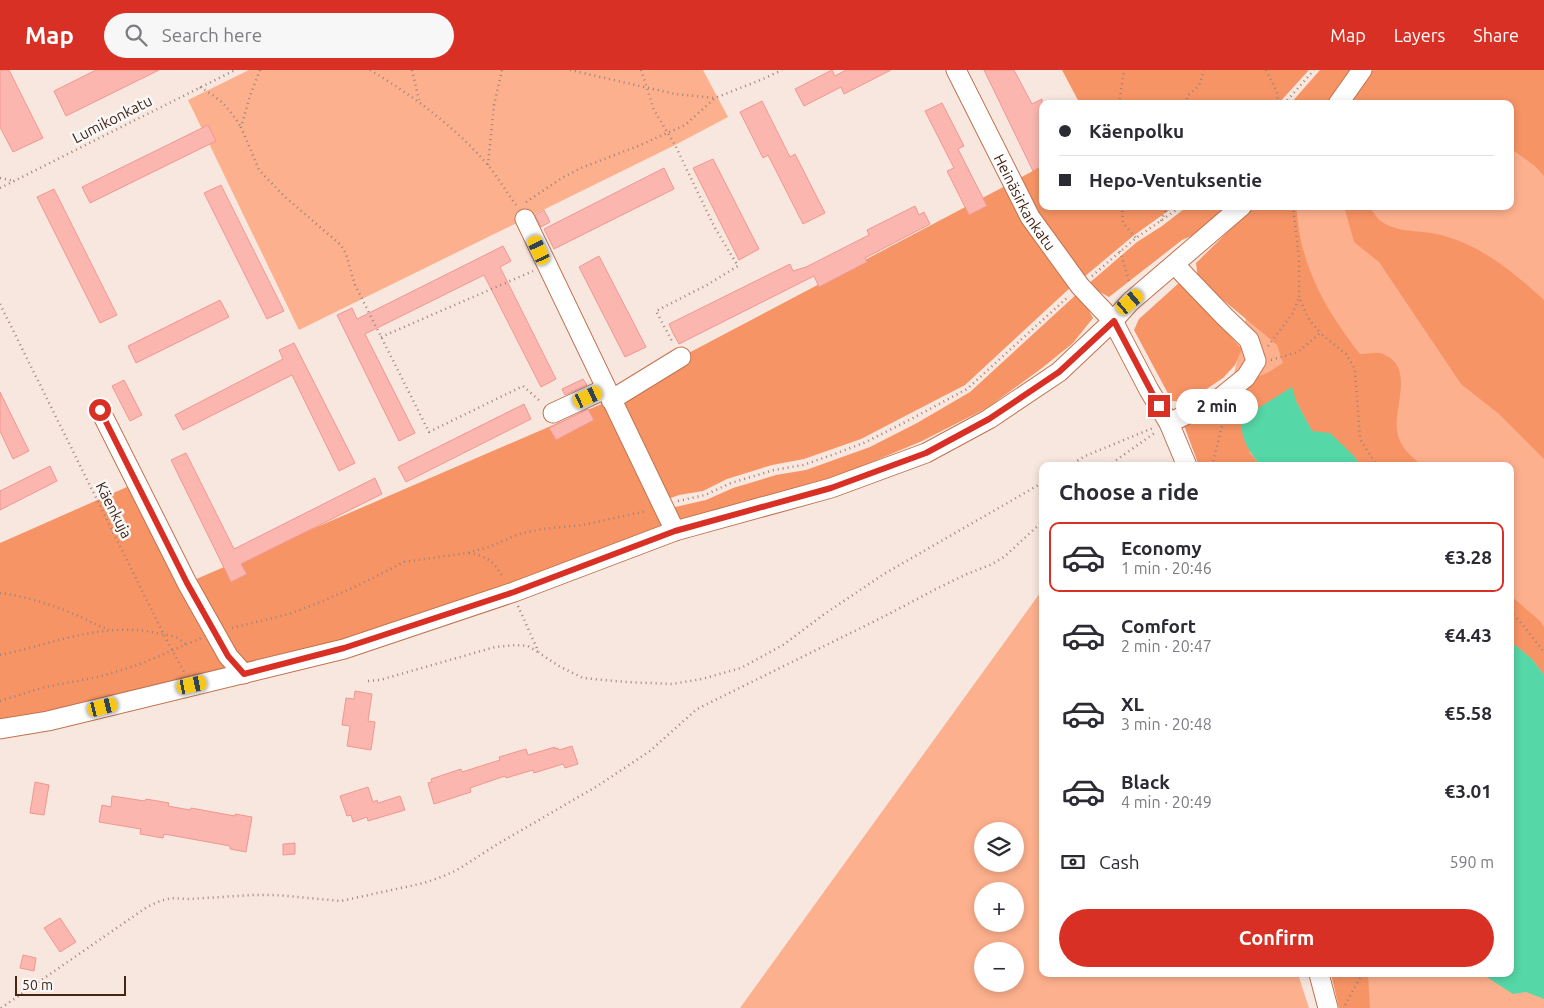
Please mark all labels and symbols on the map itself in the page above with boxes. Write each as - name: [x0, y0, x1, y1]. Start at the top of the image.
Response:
- street label: Lumikonkatu: [69, 92, 155, 146]
- street label: Heinäsirkankatu: [991, 151, 1059, 253]
- car: [525, 233, 552, 267]
- car: [1113, 287, 1146, 317]
- car: [571, 384, 604, 410]
- callout: 2 min: [1176, 388, 1259, 424]
- route end: [1148, 395, 1170, 417]
- route start: [89, 399, 111, 421]
- street label: Käenkuja: [93, 479, 135, 541]
- car: [175, 675, 208, 695]
- car: [86, 696, 119, 718]
- scale bar: [15, 973, 126, 996]

